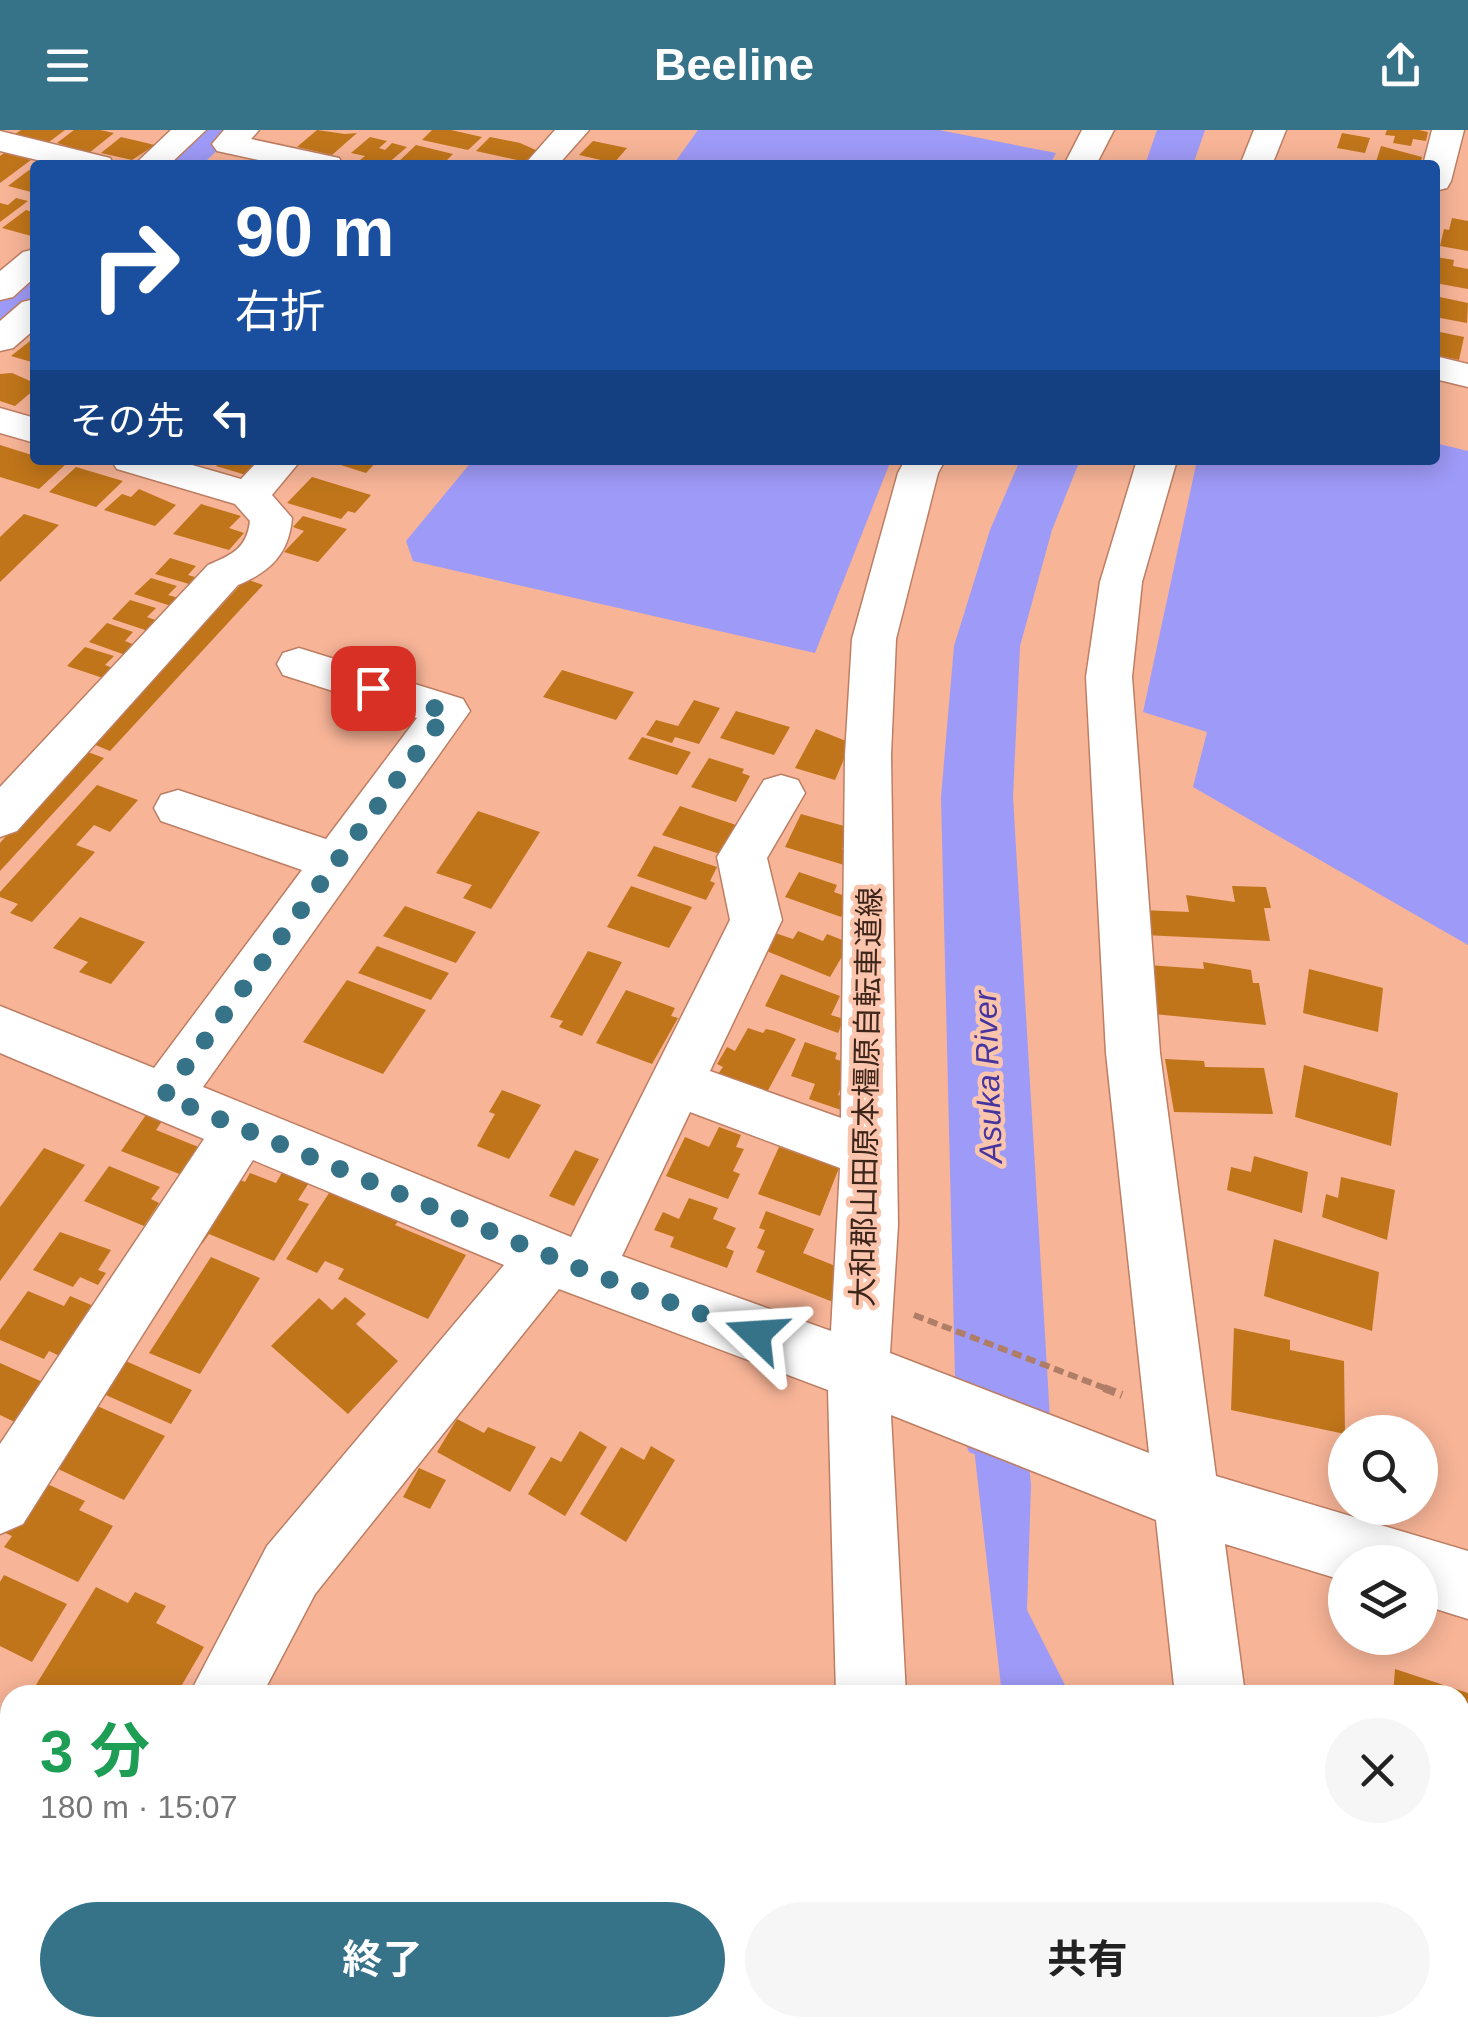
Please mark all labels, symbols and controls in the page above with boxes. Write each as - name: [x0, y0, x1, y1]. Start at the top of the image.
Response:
- icon: menu: [40, 38, 95, 93]
- icon: share: [1373, 38, 1428, 93]
- text: Beeline: [654, 39, 814, 90]
- text: 90 m: [235, 193, 395, 271]
- icon: right: [70, 200, 200, 330]
- text: 右折: [235, 286, 325, 337]
- icon: left: [204, 390, 259, 445]
- text: その先: [70, 400, 184, 442]
- pin: [331, 646, 416, 731]
- icon: arrive: [346, 661, 401, 716]
- street label: 大和郡山田原本橿原自転車道線: [846, 887, 886, 1307]
- water label: Asuka River: [967, 989, 1009, 1166]
- position arrow: [704, 1282, 808, 1386]
- map controls: [1328, 1415, 1438, 1655]
- button: search: [1328, 1415, 1438, 1525]
- button: layers: [1328, 1545, 1438, 1655]
- text: 3 分: [40, 1718, 150, 1785]
- button: close: [1325, 1718, 1430, 1823]
- text: 180 m · 15:07: [40, 1789, 237, 1825]
- button: 終了: [40, 1902, 725, 2017]
- button: 共有: [745, 1902, 1430, 2017]

